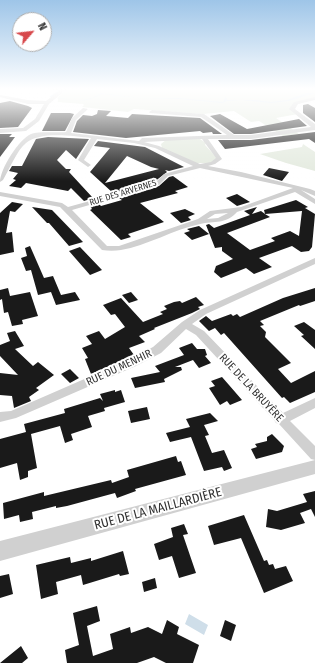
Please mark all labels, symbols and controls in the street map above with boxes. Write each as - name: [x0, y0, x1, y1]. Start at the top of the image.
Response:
- north arrow: [12, 12, 52, 52]
- text: N: [35, 21, 49, 33]
- street label: RUE DES ARVERNES: [88, 178, 158, 208]
- street label: RUE DU MENHIR: [84, 347, 154, 389]
- street label: RUE DE LA BRUYÈRE: [216, 351, 286, 425]
- street label: RUE DE LA MAILLARDIÈRE: [93, 484, 223, 534]

